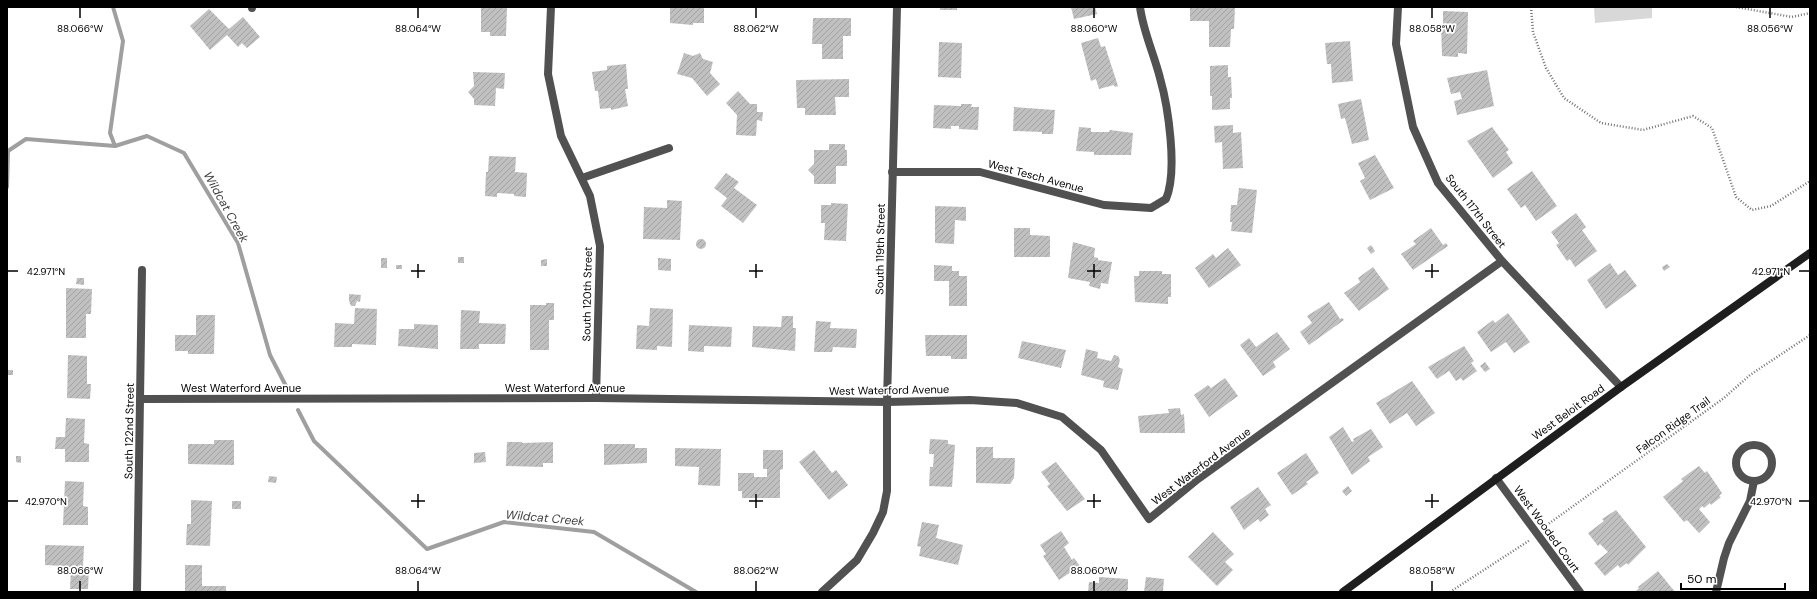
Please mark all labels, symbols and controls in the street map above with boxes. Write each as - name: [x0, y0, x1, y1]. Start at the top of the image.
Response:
- text: 88.066°W: [57, 22, 103, 35]
- text: 88.064°W: [395, 22, 441, 35]
- text: 88.062°W: [733, 22, 779, 35]
- text: 88.060°W: [1071, 22, 1118, 35]
- text: 88.058°W: [1409, 22, 1455, 35]
- text: 88.056°W: [1747, 22, 1793, 35]
- street label: West Tesch Avenue: [987, 156, 1085, 196]
- water label: Wildcat Creek: [200, 169, 253, 246]
- street label: South 117th Street: [1443, 171, 1509, 251]
- street label: South 119th Street: [872, 203, 888, 295]
- street label: South 120th Street: [579, 247, 595, 341]
- text: 42.971°N: [27, 265, 65, 278]
- text: 42.971°N: [1752, 265, 1790, 278]
- street label: West Waterford Avenue: [181, 381, 301, 395]
- street label: West Waterford Avenue: [505, 381, 625, 395]
- street label: West Beloit Road: [1529, 381, 1607, 443]
- street label: West Waterford Avenue: [829, 382, 949, 398]
- street label: South 122nd Street: [121, 383, 137, 479]
- street label: Falcon Ridge Trail: [1633, 394, 1713, 456]
- street label: West Waterford Avenue: [1149, 424, 1253, 508]
- street label: West Wooded Court: [1511, 483, 1583, 575]
- text: 42.970°N: [25, 495, 67, 508]
- text: 42.970°N: [1750, 495, 1792, 508]
- water label: Wildcat Creek: [505, 507, 586, 529]
- text: 88.066°W: [57, 564, 103, 577]
- text: 88.064°W: [395, 564, 441, 577]
- text: 88.062°W: [733, 564, 779, 577]
- text: 88.060°W: [1071, 564, 1118, 577]
- text: 88.058°W: [1409, 564, 1455, 577]
- scale bar: [1681, 565, 1785, 591]
- text: 50 m: [1687, 571, 1716, 587]

